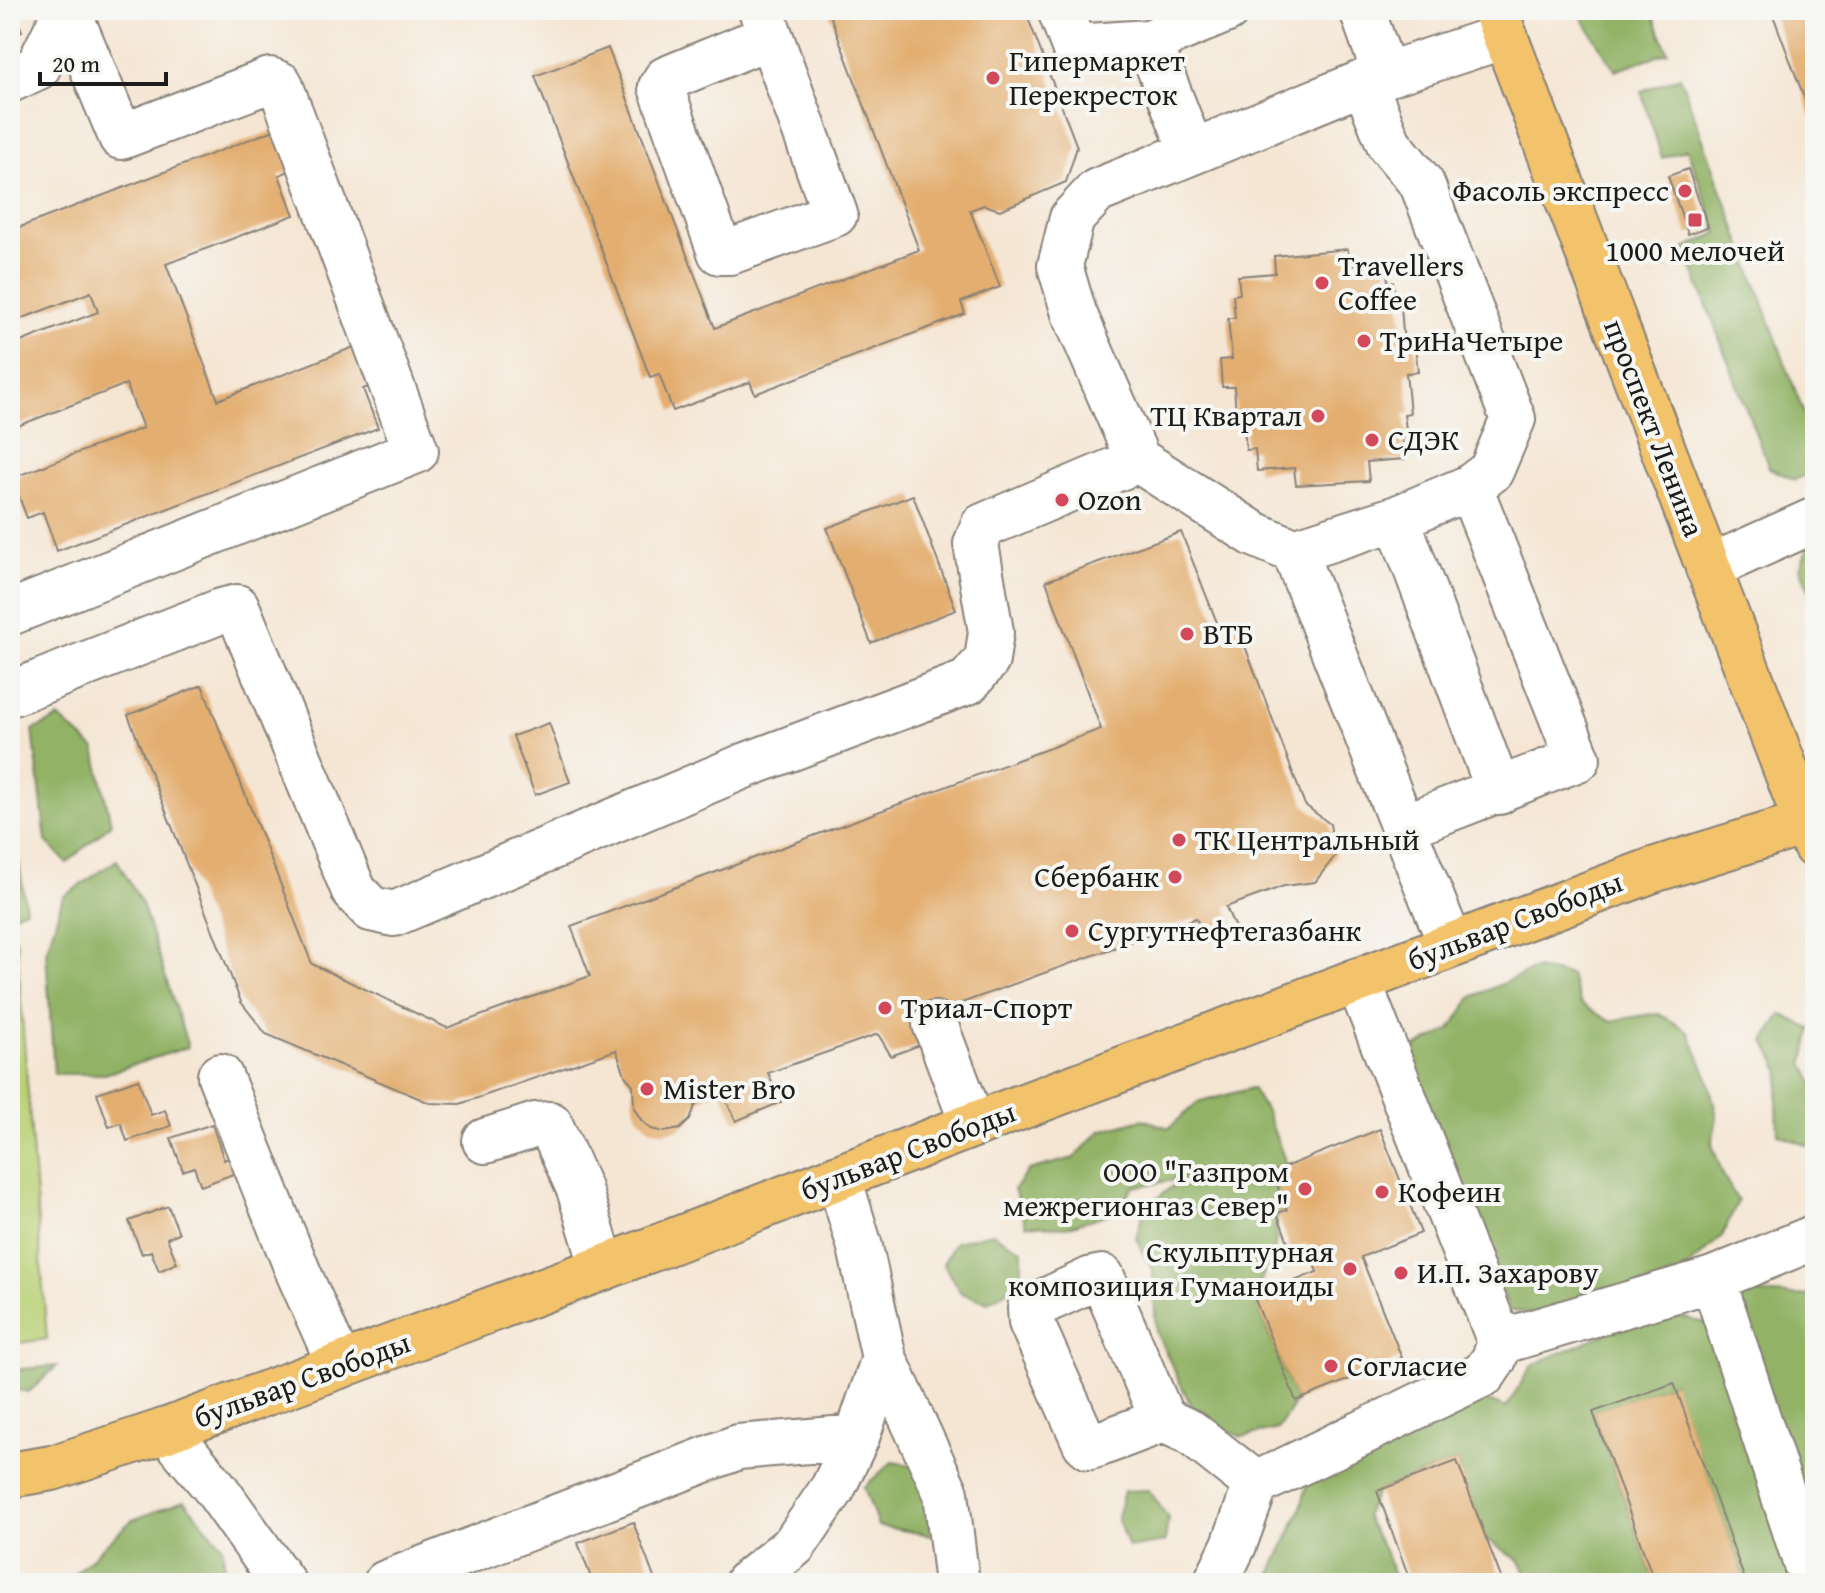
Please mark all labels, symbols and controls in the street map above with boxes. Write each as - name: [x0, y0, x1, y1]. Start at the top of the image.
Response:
- scale bar: [40, 36, 166, 86]
- place label: Гипермаркет Перекресток: [1009, 38, 1185, 116]
- text: 20 m: [52, 46, 100, 81]
- marker: Гипермаркет Перекресток: [984, 69, 1002, 87]
- place label: Фасоль экспресс: [1452, 168, 1669, 212]
- marker: Фасоль экспресс: [1676, 182, 1694, 200]
- marker: 1000 мелочей: [1686, 211, 1704, 229]
- place label: 1000 мелочей: [1605, 228, 1785, 272]
- place label: Travellers Coffee: [1338, 243, 1464, 321]
- marker: Travellers Coffee: [1313, 274, 1331, 292]
- street label: проспект Ленина: [1593, 313, 1717, 543]
- place label: ТриНаЧетыре: [1380, 318, 1563, 362]
- marker: ТриНаЧетыре: [1355, 332, 1373, 350]
- place label: ТЦ Квартал: [1150, 393, 1302, 437]
- marker: ТЦ Квартал: [1309, 407, 1327, 425]
- place label: СДЭК: [1388, 417, 1460, 461]
- marker: СДЭК: [1363, 431, 1381, 449]
- place label: Ozon: [1078, 477, 1142, 521]
- marker: Ozon: [1053, 491, 1071, 509]
- place label: ВТБ: [1203, 611, 1254, 655]
- marker: ВТБ: [1178, 625, 1196, 643]
- place label: ТК Центральный: [1195, 817, 1420, 861]
- marker: ТК Центральный: [1170, 831, 1188, 849]
- place label: Сбербанк: [1034, 854, 1159, 898]
- street label: бульвар Свободы: [1401, 859, 1629, 981]
- marker: Сбербанк: [1166, 868, 1184, 886]
- place label: Сургутнефтегазбанк: [1088, 908, 1361, 952]
- marker: Сургутнефтегазбанк: [1063, 922, 1081, 940]
- place label: Триал-Спорт: [901, 985, 1073, 1029]
- marker: Триал-Спорт: [876, 999, 894, 1017]
- place label: Mister Bro: [663, 1066, 796, 1110]
- marker: Mister Bro: [638, 1080, 656, 1098]
- street label: бульвар Свободы: [794, 1089, 1022, 1211]
- place label: ООО "Газпром межрегионгаз Север": [1003, 1149, 1289, 1227]
- place label: Кофеин: [1398, 1169, 1501, 1213]
- marker: ООО "Газпром межрегионгаз Север": [1296, 1180, 1314, 1198]
- marker: Кофеин: [1373, 1183, 1391, 1201]
- place label: Скульптурная композиция Гуманоиды: [1008, 1229, 1334, 1307]
- place label: И.П. Захарову: [1417, 1250, 1598, 1294]
- marker: Скульптурная композиция Гуманоиды: [1341, 1260, 1359, 1278]
- marker: И.П. Захарову: [1392, 1264, 1410, 1282]
- street label: бульвар Свободы: [187, 1320, 416, 1439]
- place label: Согласие: [1347, 1343, 1467, 1387]
- marker: Согласие: [1322, 1357, 1340, 1375]

